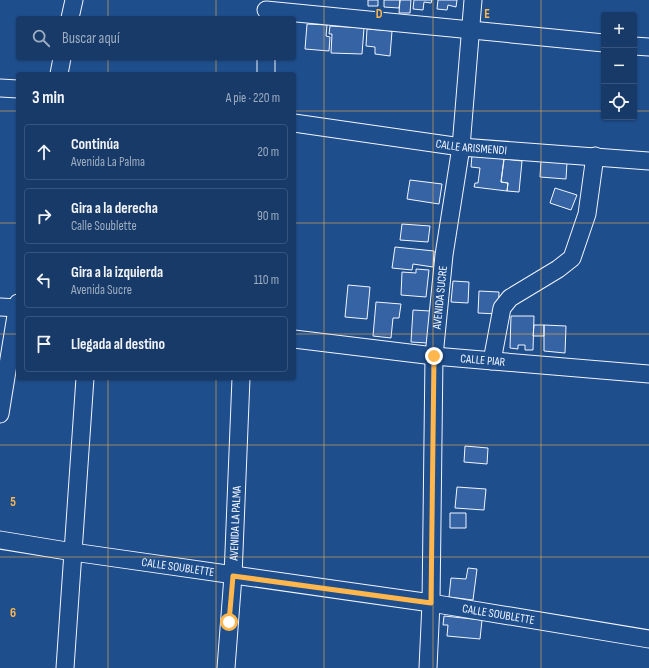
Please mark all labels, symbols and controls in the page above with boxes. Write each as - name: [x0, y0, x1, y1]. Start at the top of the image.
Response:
- text: D: [376, 6, 383, 22]
- text: E: [484, 6, 490, 22]
- map controls: [601, 12, 637, 120]
- button: +: [601, 12, 637, 48]
- search box: [16, 16, 296, 60]
- icon: search: [30, 27, 52, 49]
- text: Buscar aquí: [62, 29, 120, 48]
- button: −: [601, 48, 637, 84]
- button: locate: [601, 84, 637, 120]
- text: 3 min: [32, 88, 65, 108]
- text: A pie · 220 m: [226, 90, 280, 106]
- text: Continúa: [71, 135, 119, 154]
- street label: CALLE ARISMENDI: [435, 136, 507, 158]
- icon: ahead: [33, 141, 55, 163]
- text: 20 m: [257, 144, 279, 160]
- text: Avenida La Palma: [71, 154, 145, 170]
- text: Gira a la derecha: [71, 199, 158, 218]
- icon: right: [33, 205, 55, 227]
- text: 90 m: [257, 208, 279, 224]
- text: Calle Soublette: [71, 218, 137, 234]
- text: Gira a la izquierda: [71, 263, 163, 282]
- street label: AVENIDA SUCRE: [430, 265, 451, 331]
- icon: left: [33, 269, 55, 291]
- text: 110 m: [254, 272, 279, 288]
- text: Avenida Sucre: [71, 282, 132, 298]
- icon: arrive: [33, 333, 55, 355]
- text: Llegada al destino: [71, 335, 165, 354]
- route end: [425, 347, 443, 365]
- street label: CALLE PIAR: [460, 351, 506, 370]
- street label: AVENIDA LA PALMA: [227, 485, 245, 562]
- text: 5: [10, 494, 16, 510]
- street label: CALLE SOUBLETTE: [141, 555, 215, 580]
- street label: CALLE SOUBLETTE: [461, 601, 536, 628]
- text: 6: [10, 605, 16, 621]
- route start: [220, 613, 238, 631]

